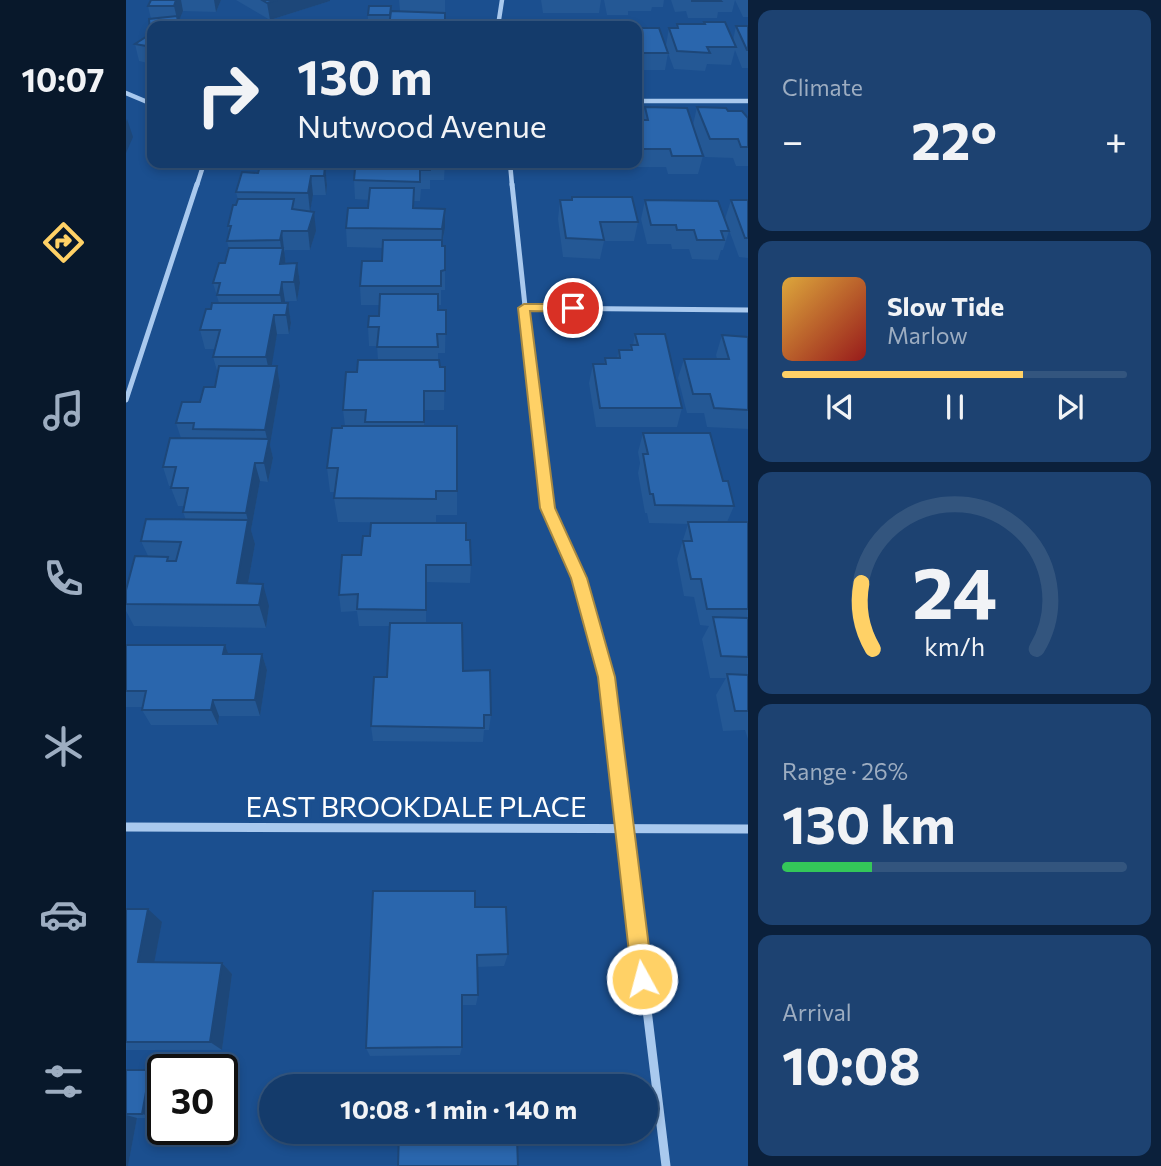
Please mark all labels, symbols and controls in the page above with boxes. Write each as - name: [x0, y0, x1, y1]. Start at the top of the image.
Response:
- text: 130 m: [297, 45, 432, 105]
- icon: right: [182, 49, 273, 140]
- text: 10:07: [22, 59, 104, 99]
- text: Climate: [782, 73, 863, 101]
- text: Nutwood Avenue: [297, 105, 547, 145]
- text: 22°: [911, 107, 997, 171]
- text: −: [782, 116, 804, 163]
- text: +: [1105, 116, 1127, 163]
- icon: directions: [39, 218, 88, 267]
- pin: [543, 278, 603, 338]
- icon: arrive: [554, 289, 592, 327]
- text: Slow Tide: [887, 290, 1004, 321]
- text: Marlow: [887, 321, 968, 349]
- icon: music: [39, 386, 88, 435]
- icon: previous: [821, 388, 859, 426]
- icon: pause: [936, 388, 974, 426]
- icon: next: [1051, 388, 1089, 426]
- text: 24: [912, 545, 997, 634]
- icon: phone: [39, 554, 88, 603]
- text: km/h: [924, 631, 985, 661]
- icon: climate: [39, 722, 88, 771]
- text: Range · 26%: [782, 757, 908, 785]
- street label: EAST BROOKDALE PLACE: [245, 789, 587, 823]
- text: 130 km: [782, 791, 956, 855]
- icon: car: [39, 890, 88, 939]
- position arrow: [605, 942, 679, 1016]
- text: Arrival: [782, 998, 852, 1026]
- text: 10:08: [782, 1032, 921, 1096]
- speed limit sign: 30: [147, 1054, 238, 1145]
- icon: filters: [39, 1057, 88, 1106]
- text: 10:08 · 1 min · 140 m: [340, 1093, 577, 1124]

